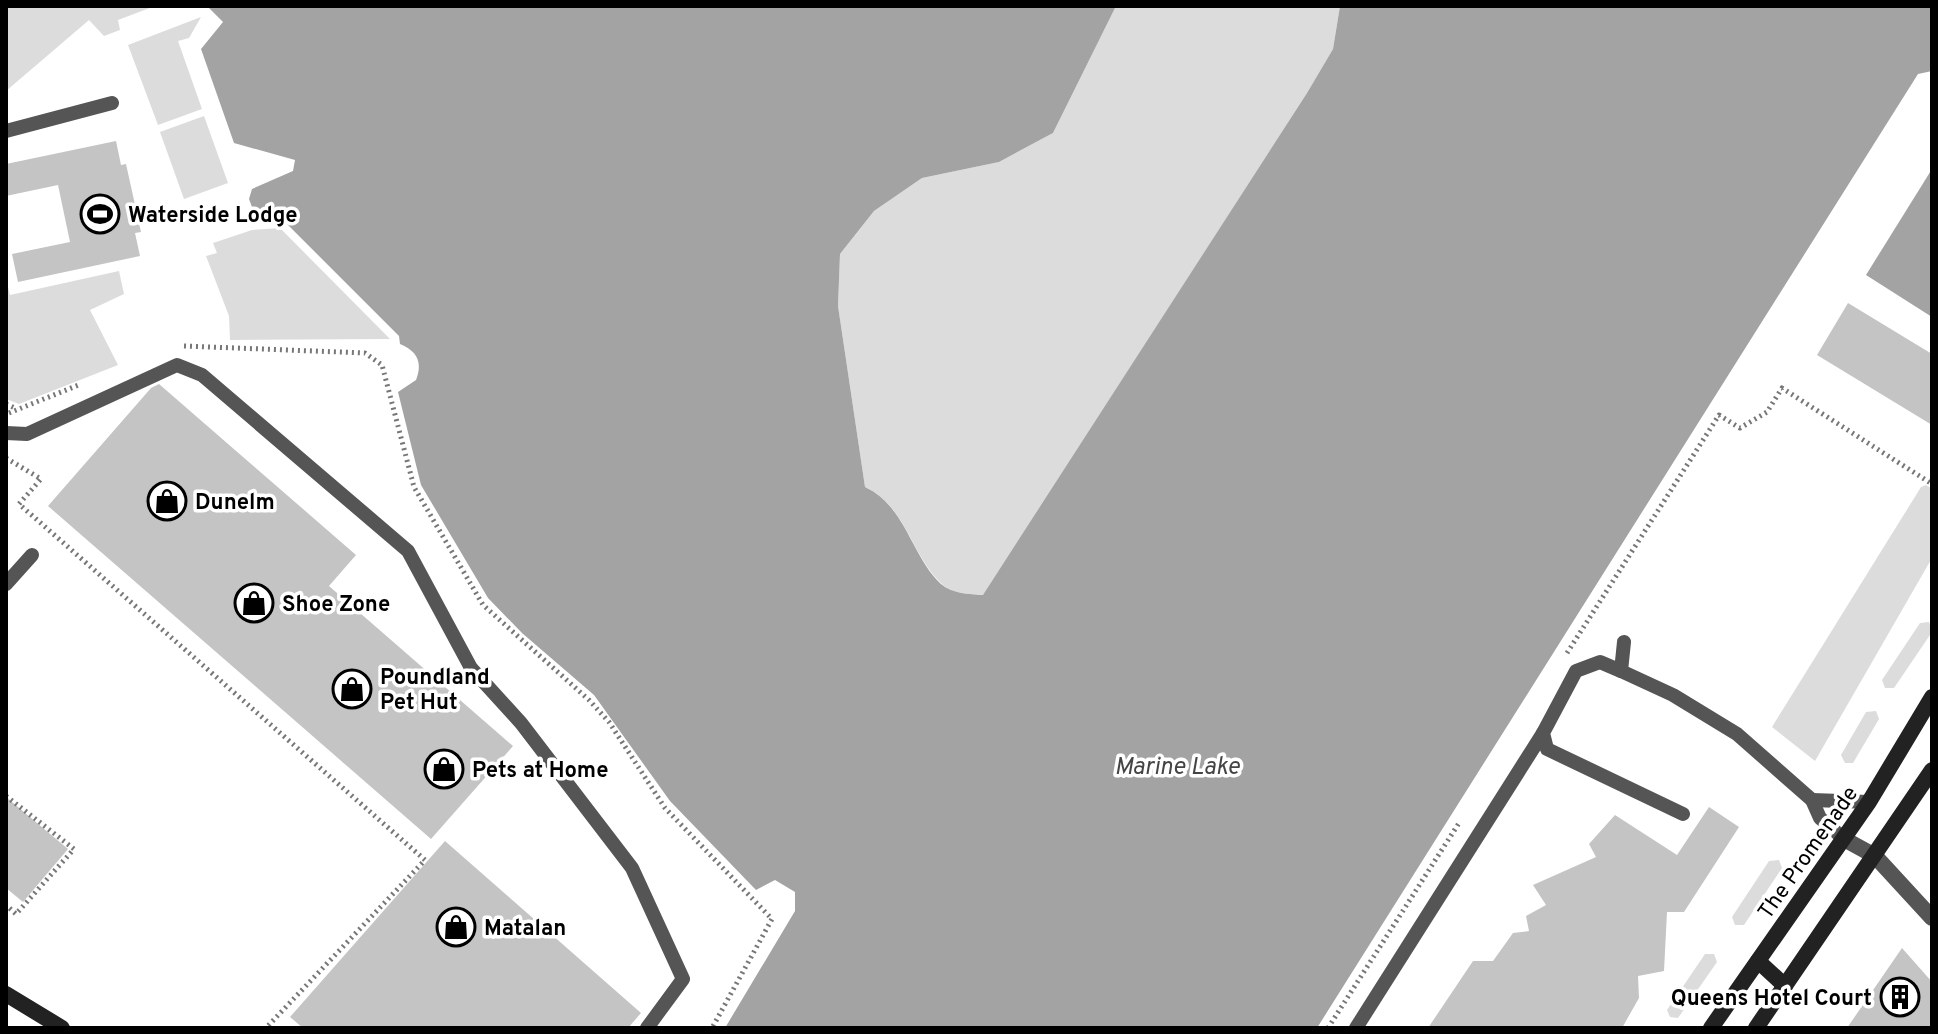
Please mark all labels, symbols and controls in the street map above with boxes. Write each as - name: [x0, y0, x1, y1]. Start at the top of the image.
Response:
- sports icon: Waterside Lodge: [79, 193, 121, 235]
- place label: Waterside Lodge: [128, 203, 297, 230]
- shop icon: Dunelm: [146, 480, 188, 522]
- place label: Dunelm: [195, 490, 275, 517]
- shop icon: Shoe Zone: [233, 582, 275, 624]
- place label: Shoe Zone: [282, 592, 390, 619]
- place label: Poundland Pet Hut: [380, 665, 490, 717]
- shop icon: Poundland Pet Hut: [331, 668, 373, 710]
- shop icon: Pets at Home: [423, 748, 465, 790]
- water label: Marine Lake: [1114, 753, 1240, 783]
- place label: Pets at Home: [472, 758, 609, 785]
- street label: The Promenade: [1753, 782, 1865, 925]
- shop icon: Matalan: [435, 906, 477, 948]
- place label: Matalan: [484, 916, 566, 943]
- building icon: Queens Hotel Court: [1879, 976, 1921, 1018]
- place label: Queens Hotel Court: [1671, 986, 1872, 1013]

